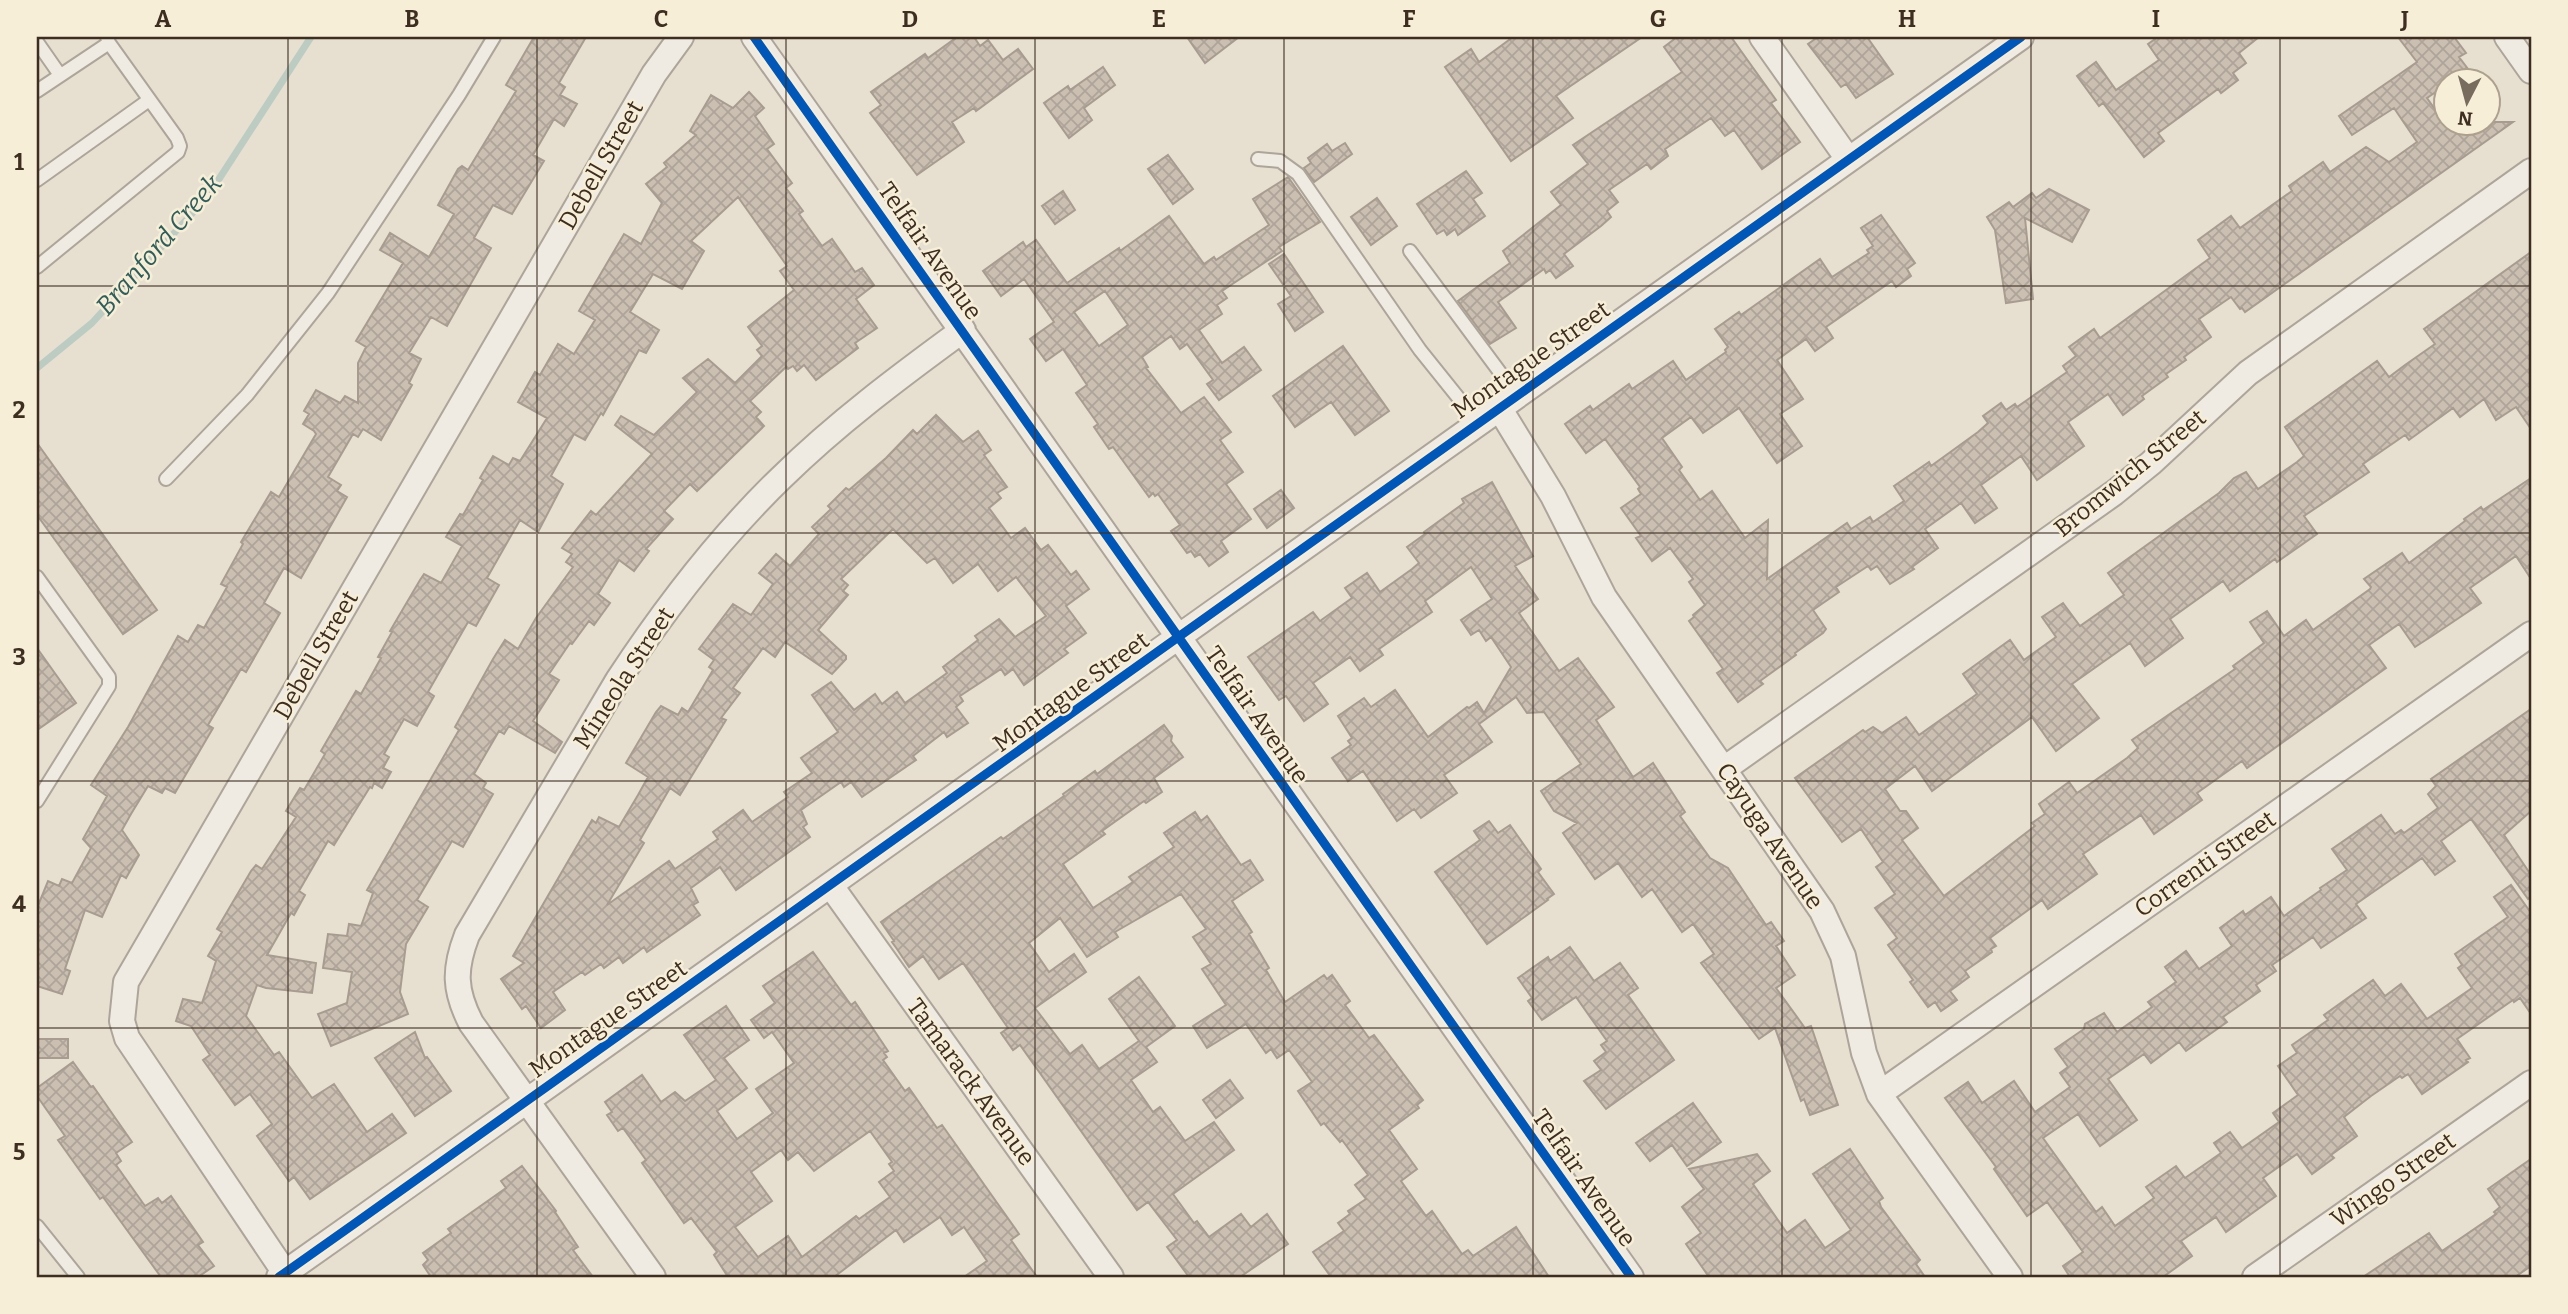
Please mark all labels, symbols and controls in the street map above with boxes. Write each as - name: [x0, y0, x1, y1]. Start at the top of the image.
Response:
- text: A: [155, 5, 172, 33]
- text: B: [405, 5, 419, 33]
- text: C: [654, 5, 668, 33]
- text: D: [902, 5, 918, 33]
- text: E: [1152, 5, 1166, 33]
- text: F: [1403, 5, 1416, 33]
- text: G: [1650, 5, 1667, 33]
- text: H: [1898, 5, 1916, 33]
- text: I: [2152, 5, 2160, 33]
- text: J: [2399, 5, 2409, 33]
- north arrow: [2432, 66, 2502, 136]
- street label: Debell Street: [553, 96, 649, 234]
- text: N: [2456, 106, 2474, 131]
- text: 1: [14, 148, 24, 176]
- water label: Branford Creek: [90, 168, 229, 322]
- street label: Telfair Avenue: [872, 177, 988, 325]
- street label: Montague Street: [1447, 295, 1615, 425]
- text: 2: [13, 396, 26, 424]
- street label: Bromwich Street: [2049, 403, 2212, 543]
- street label: Debell Street: [268, 586, 364, 724]
- street label: Mineola Street: [568, 602, 680, 754]
- street label: Montague Street: [988, 626, 1155, 758]
- street label: Telfair Avenue: [1199, 641, 1315, 789]
- text: 3: [12, 643, 26, 671]
- street label: Cayuga Avenue: [1711, 757, 1829, 915]
- street label: Correnti Street: [2129, 805, 2281, 923]
- text: 4: [12, 890, 26, 918]
- street label: Montague Street: [524, 954, 692, 1084]
- street label: Tamarack Avenue: [901, 993, 1041, 1171]
- street label: Telfair Avenue: [1526, 1104, 1642, 1252]
- street label: Wingo Street: [2325, 1127, 2461, 1233]
- text: 5: [13, 1138, 25, 1166]

